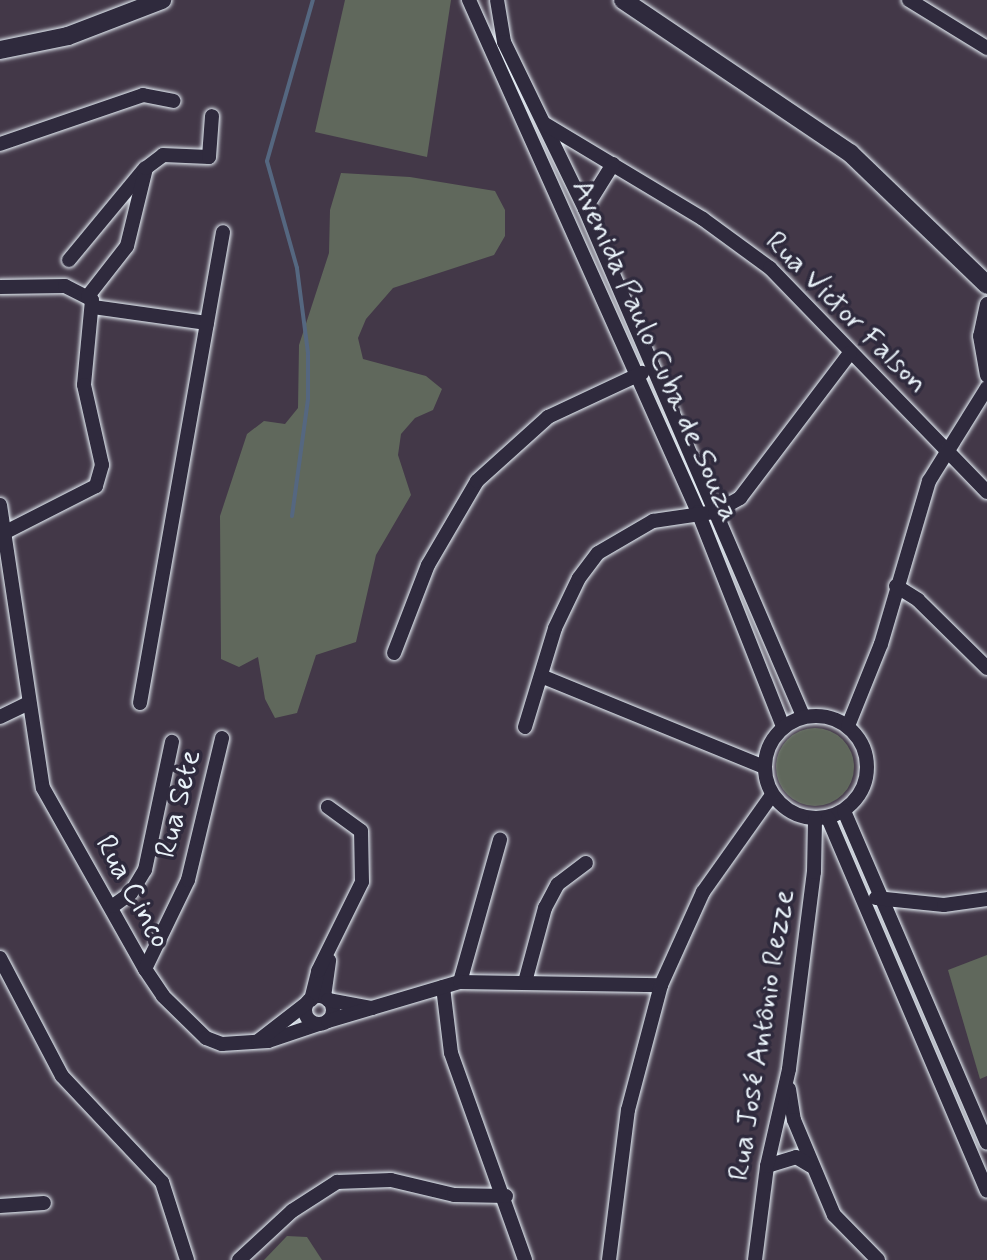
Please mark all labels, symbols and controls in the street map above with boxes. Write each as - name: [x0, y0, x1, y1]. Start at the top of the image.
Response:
- street label: Avenida Paulo Cuba de Souza: [564, 177, 746, 525]
- street label: Rua Victor Falson: [758, 225, 934, 401]
- street label: Rua Sete: [148, 747, 210, 861]
- street label: Rua Cinco: [86, 830, 178, 954]
- street label: Rua José Antônio Rezze: [721, 886, 803, 1184]

